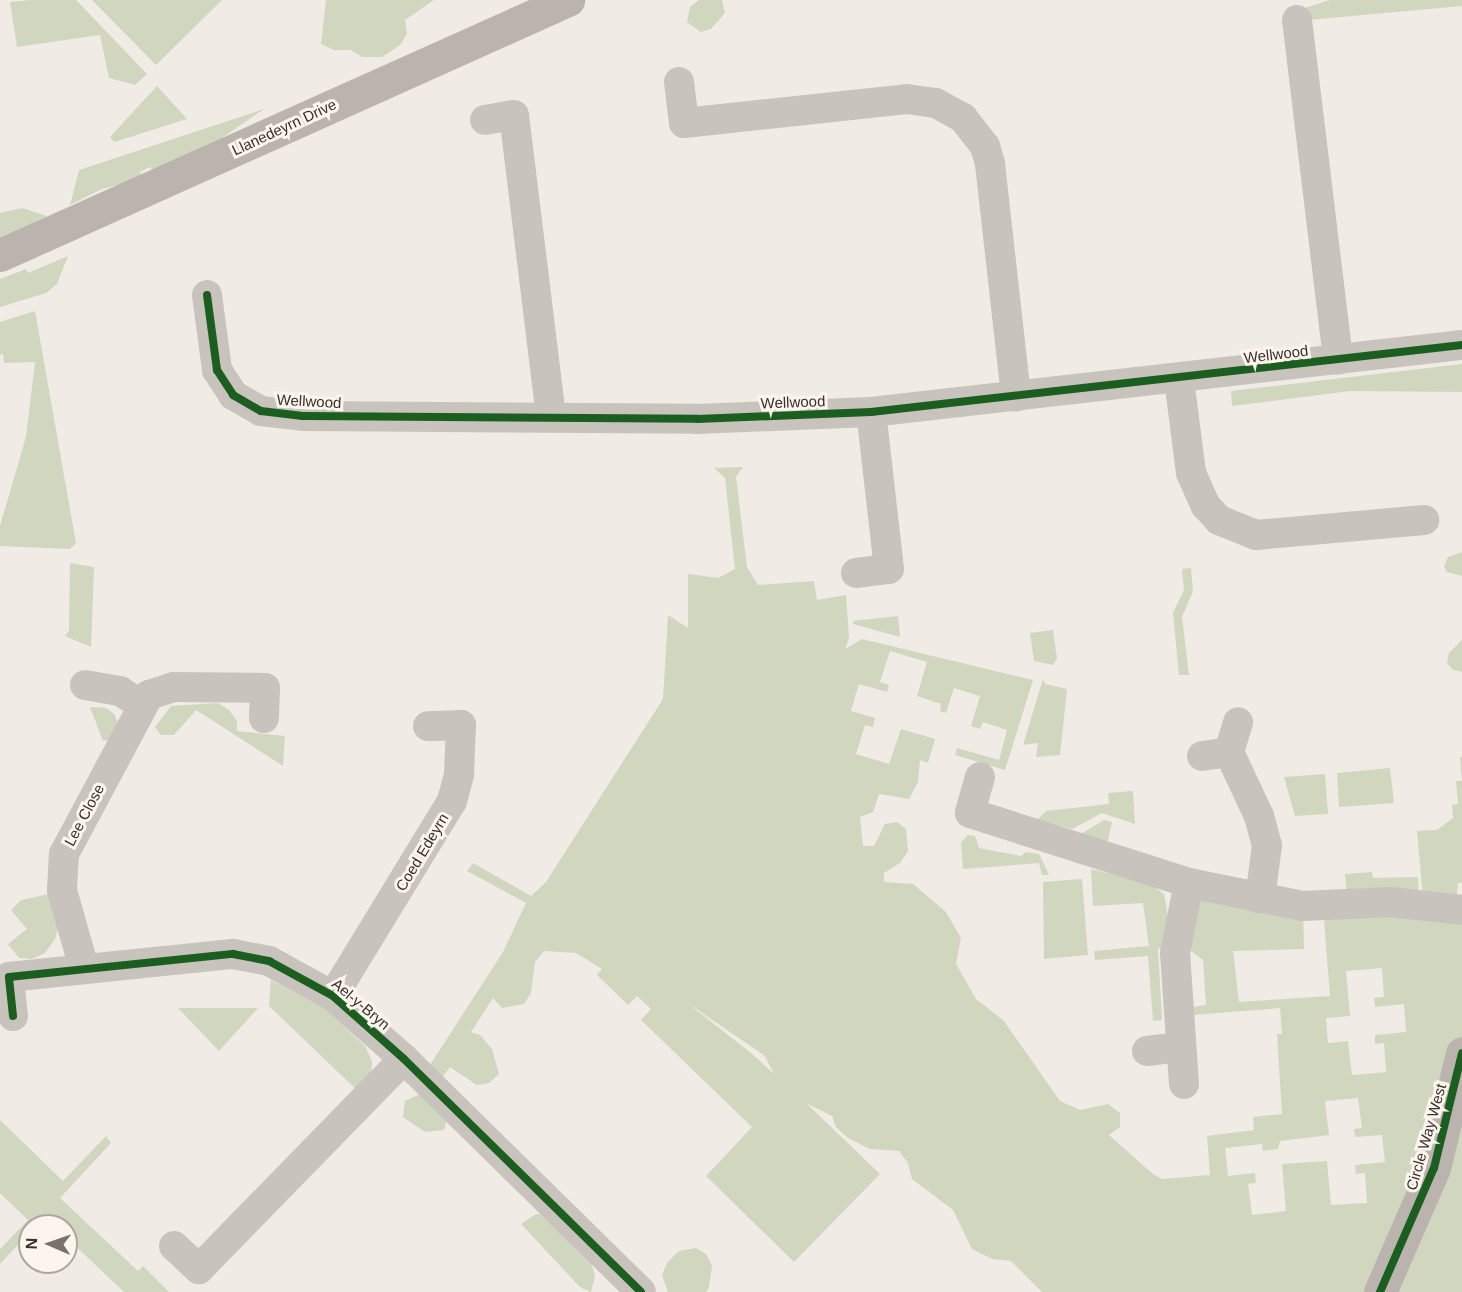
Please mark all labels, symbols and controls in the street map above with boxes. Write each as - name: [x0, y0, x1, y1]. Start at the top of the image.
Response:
- street label: Llanedeyrn Drive: [229, 95, 339, 159]
- street label: Wellwood: [1243, 341, 1309, 367]
- street label: Wellwood: [276, 390, 342, 412]
- street label: Wellwood: [760, 392, 826, 412]
- street label: Lee Close: [60, 781, 108, 849]
- street label: Coed Edeyrn: [392, 810, 452, 894]
- street label: Ael-y-Bryn: [328, 975, 394, 1033]
- street label: Circle Way West: [1402, 1082, 1450, 1192]
- north arrow: [18, 1214, 78, 1274]
- text: N: [23, 1237, 40, 1249]

